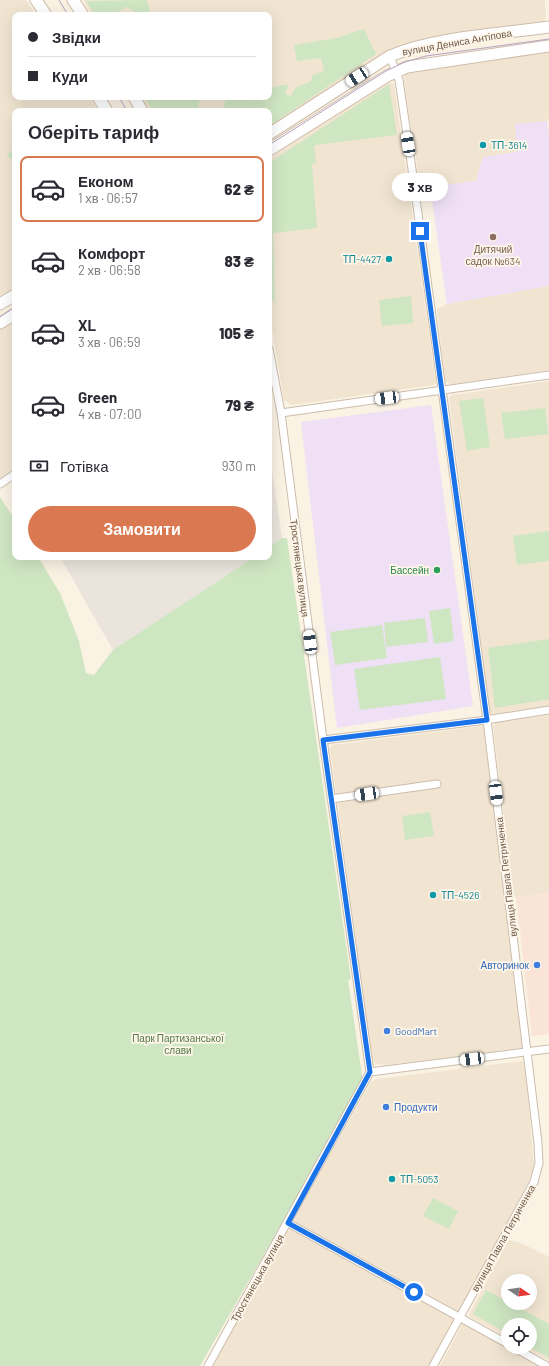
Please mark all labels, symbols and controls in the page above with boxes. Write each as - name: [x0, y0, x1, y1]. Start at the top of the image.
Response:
- street label: вулиця Дениса Антіпова: [401, 26, 513, 58]
- text: Звідки: [52, 28, 101, 46]
- car: [344, 65, 370, 89]
- text: Куди: [52, 67, 88, 85]
- text: Оберіть тариф: [28, 121, 159, 143]
- car: [400, 131, 416, 157]
- place label: ТП-3614: [491, 139, 527, 151]
- marker: ТП-3614: [478, 140, 488, 150]
- icon: car: [30, 171, 66, 207]
- text: Економ: [78, 172, 134, 190]
- callout: 3 хв: [392, 173, 448, 201]
- text: 3 хв: [408, 179, 432, 195]
- text: 62 ₴: [224, 180, 254, 198]
- text: 1 хв · 06:57: [78, 190, 138, 206]
- route end: [411, 222, 429, 240]
- marker: Дитячий садок №634: [488, 232, 498, 242]
- icon: car: [30, 243, 66, 279]
- place label: Дитячий садок №634: [466, 243, 520, 267]
- text: Комфорт: [78, 244, 145, 262]
- text: 83 ₴: [225, 252, 254, 270]
- place label: ТП-4427: [343, 253, 381, 265]
- marker: ТП-4427: [384, 254, 394, 264]
- text: 2 хв · 06:58: [78, 262, 141, 278]
- icon: car: [30, 315, 66, 351]
- text: XL: [78, 316, 96, 334]
- text: 105 ₴: [219, 324, 254, 342]
- text: 3 хв · 06:59: [78, 334, 141, 350]
- icon: car: [30, 387, 66, 423]
- text: Green: [78, 388, 117, 406]
- car: [374, 391, 400, 405]
- text: 79 ₴: [225, 396, 254, 414]
- text: 4 хв · 07:00: [78, 406, 142, 422]
- icon: cash: [28, 455, 50, 477]
- text: Готівка: [60, 457, 109, 475]
- text: 930 m: [222, 458, 256, 474]
- button: Замовити: [28, 506, 256, 552]
- street label: Тростянецька вулиця: [288, 518, 312, 618]
- place label: Бассейн: [390, 564, 429, 576]
- marker: Бассейн: [432, 565, 442, 575]
- car: [302, 629, 318, 655]
- car: [489, 780, 503, 806]
- car: [354, 786, 380, 802]
- street label: вулиця Павла Петриченка: [493, 816, 519, 937]
- place label: ТП-4526: [441, 889, 479, 901]
- marker: ТП-4526: [428, 890, 438, 900]
- place label: Авторинок: [481, 959, 530, 971]
- marker: Авторинок: [532, 960, 542, 970]
- place label: GoodMart: [395, 1025, 438, 1037]
- marker: GoodMart: [382, 1026, 392, 1036]
- park label: Парк Партизанської слави: [132, 1032, 224, 1056]
- car: [459, 1052, 485, 1066]
- place label: Продукти: [394, 1101, 438, 1113]
- marker: Продукти: [381, 1102, 391, 1112]
- place label: ТП-5053: [400, 1173, 438, 1185]
- marker: ТП-5053: [387, 1174, 397, 1184]
- street label: вулиця Павла Петриченка: [469, 1182, 538, 1294]
- street label: Тростянецька вулиця: [228, 1232, 286, 1324]
- north arrow: [501, 1274, 537, 1310]
- map controls: [501, 1274, 537, 1354]
- route start: [405, 1283, 423, 1301]
- button: locate: [501, 1318, 537, 1354]

